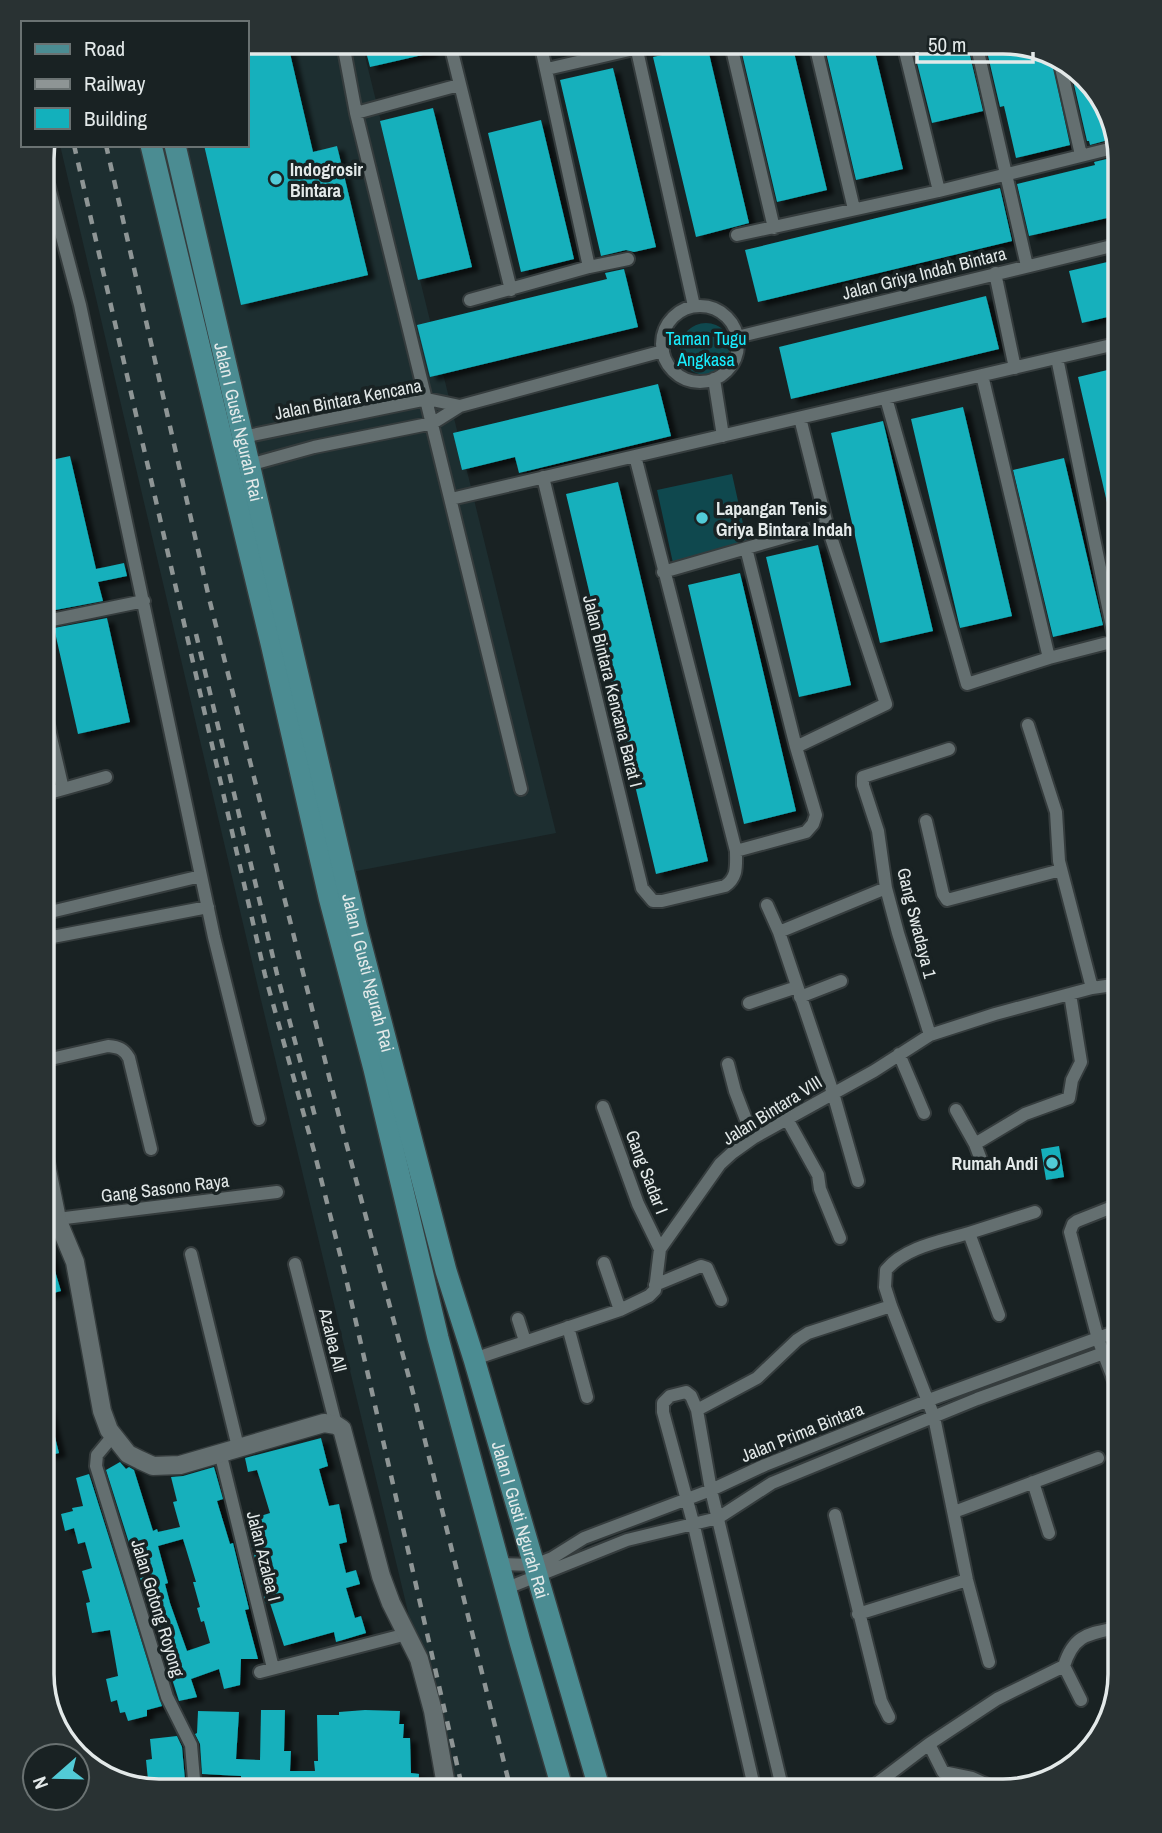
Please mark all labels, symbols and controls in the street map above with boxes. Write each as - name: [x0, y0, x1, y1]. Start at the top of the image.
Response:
- legend: [21, 21, 248, 147]
- scale bar: [917, 21, 1032, 65]
- text: 50 m: [928, 30, 966, 59]
- text: Road: [84, 34, 125, 63]
- text: Railway: [84, 69, 146, 98]
- text: Building: [84, 104, 148, 133]
- place label: Indogrosir Bintara: [290, 157, 363, 203]
- marker: Indogrosir Bintara: [268, 171, 284, 187]
- street label: Jalan Griya Indah Bintara: [839, 241, 1009, 305]
- park label: Taman Tugu Angkasa: [666, 326, 746, 372]
- street label: Jalan I Gusti Ngurah Rai: [209, 340, 270, 504]
- street label: Jalan Bintara Kencana: [272, 372, 424, 426]
- place label: Lapangan Tenis Griya Bintara Indah: [716, 496, 852, 542]
- marker: Lapangan Tenis Griya Bintara Indah: [694, 510, 710, 526]
- street label: Jalan Bintara Kencana Barat I: [577, 592, 649, 790]
- street label: Gang Swadaya 1: [891, 865, 943, 982]
- street label: Jalan I Gusti Ngurah Rai: [337, 891, 401, 1055]
- street label: Jalan Bintara VIII: [717, 1069, 827, 1151]
- street label: Gang Sadar I: [620, 1127, 674, 1217]
- place label: Rumah Andi: [952, 1151, 1038, 1176]
- marker: Rumah Andi: [1044, 1155, 1060, 1171]
- street label: Gang Sasono Raya: [100, 1168, 230, 1208]
- street label: Azalea All: [313, 1305, 353, 1374]
- street label: Jalan Prima Bintara: [737, 1396, 867, 1468]
- street label: Jalan I Gusti Ngurah Rai: [486, 1438, 556, 1601]
- street label: Jalan Azalea I: [241, 1508, 287, 1604]
- street label: Jalan Gotong Royong: [125, 1536, 191, 1681]
- north arrow: [21, 1742, 91, 1812]
- text: N: [26, 1773, 54, 1793]

